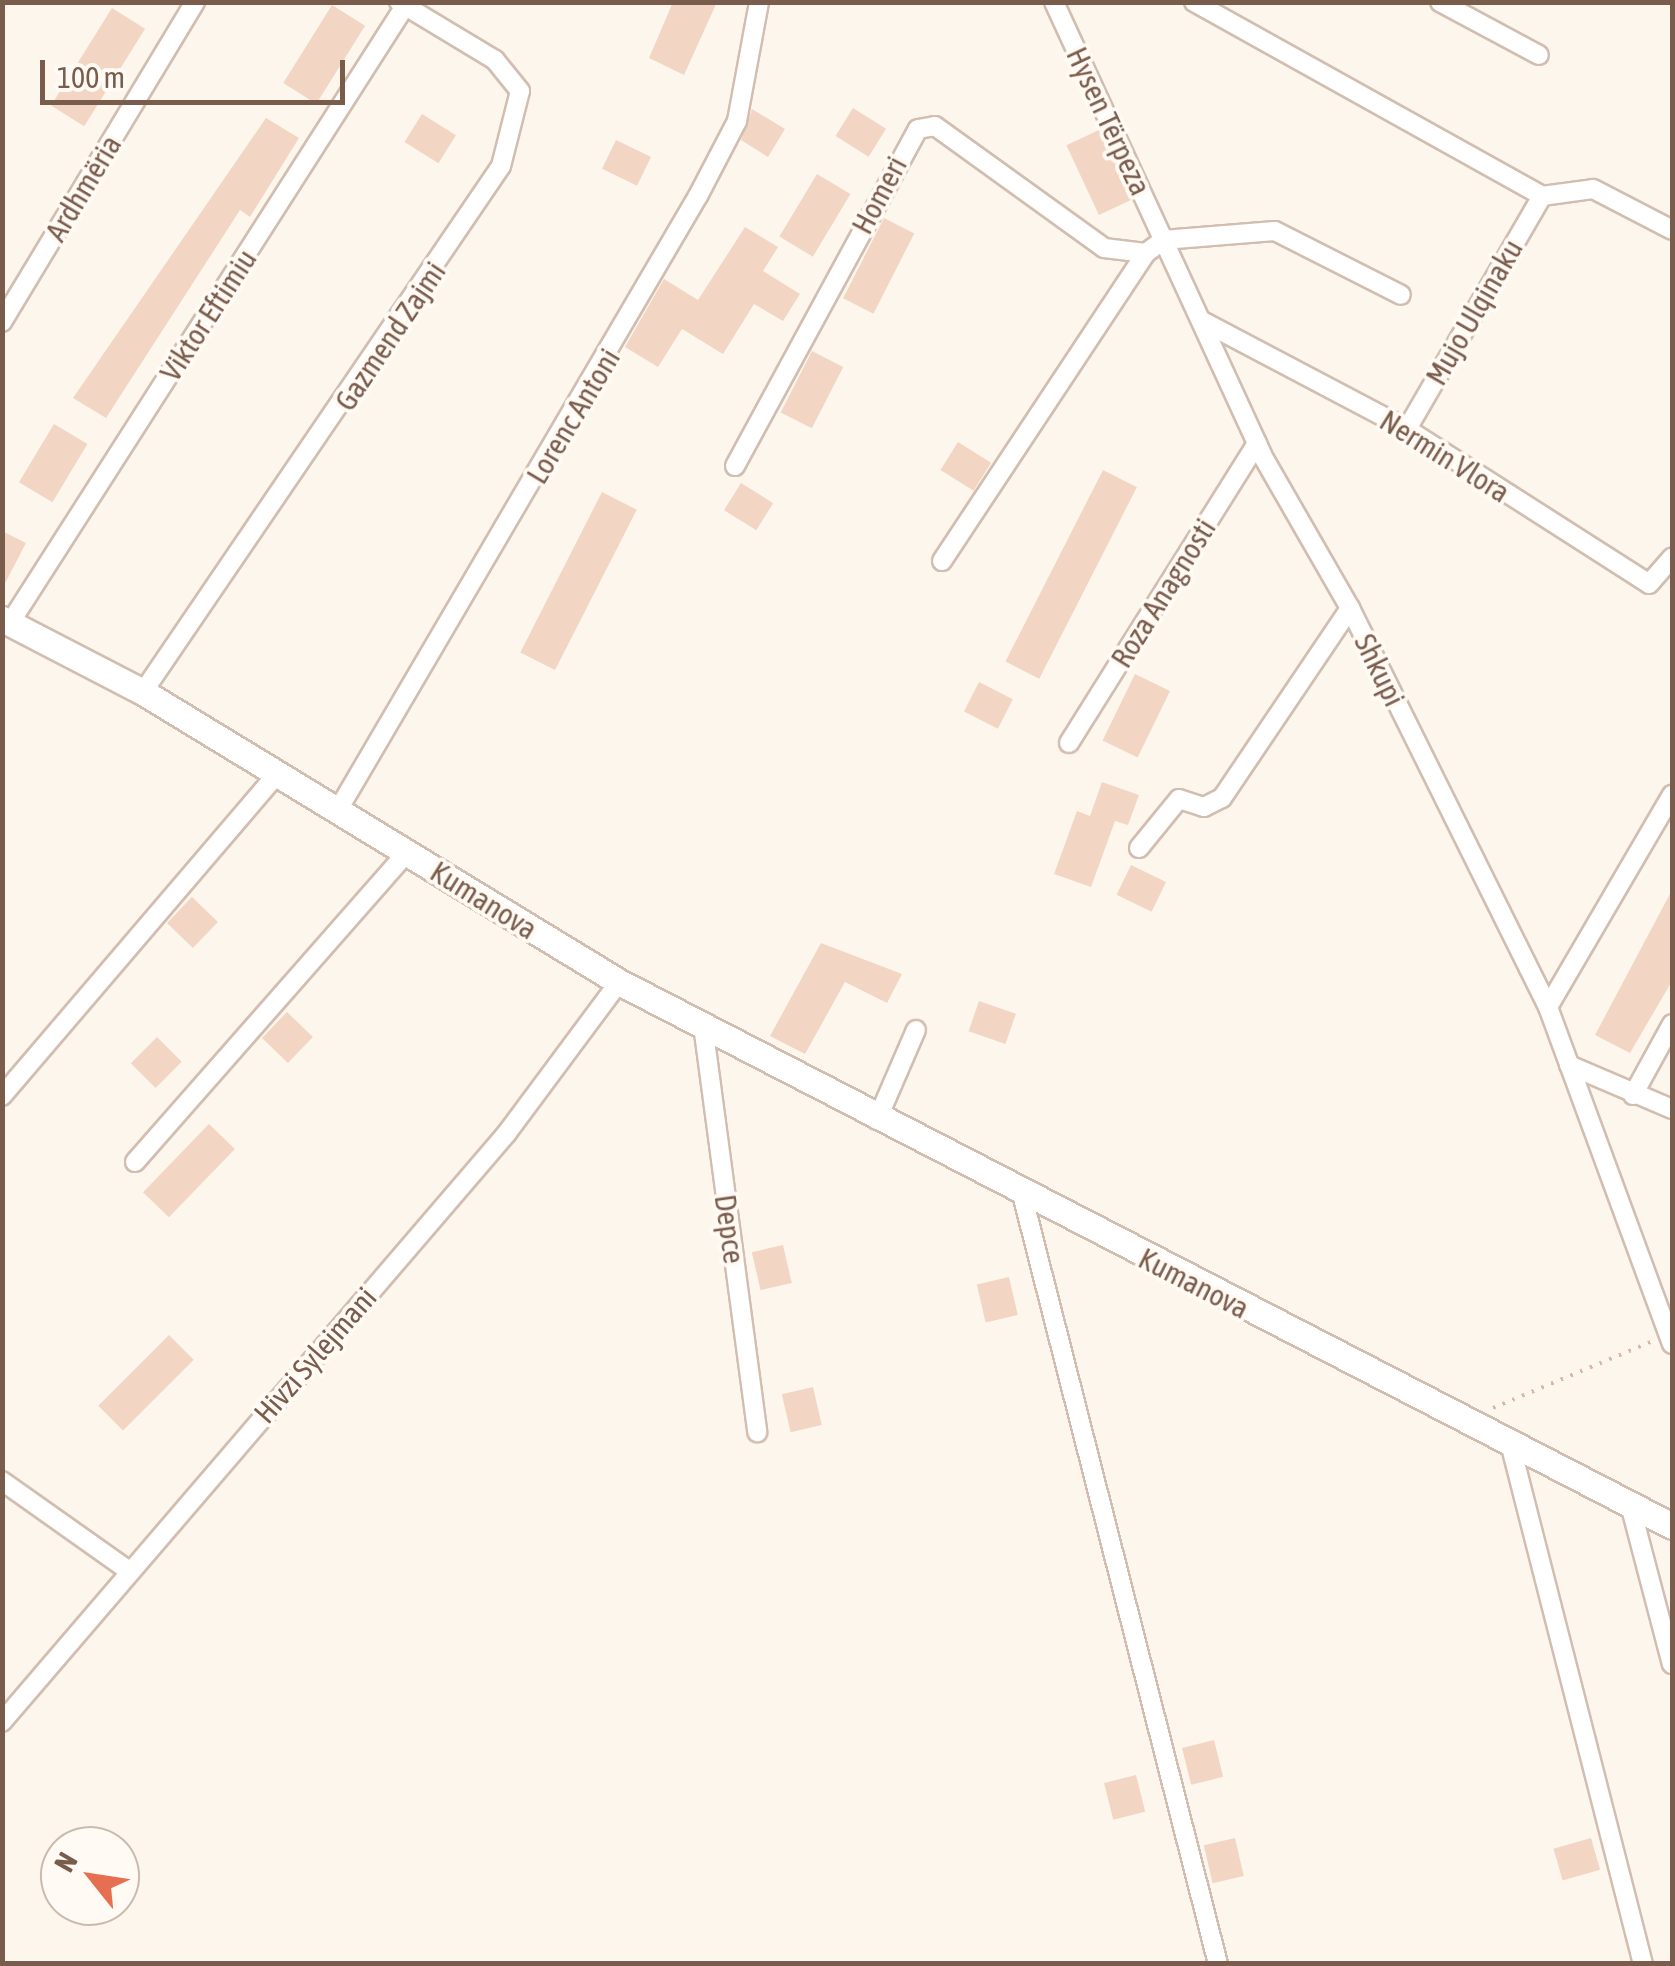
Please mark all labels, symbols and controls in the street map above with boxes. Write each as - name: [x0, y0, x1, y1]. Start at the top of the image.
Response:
- scale bar: [45, 40, 350, 102]
- street label: Hysen Tërpeza: [1059, 41, 1159, 201]
- text: 100 m: [57, 60, 125, 94]
- street label: Ardhmëria: [37, 128, 129, 248]
- street label: Homeri: [844, 150, 914, 240]
- street label: Mujo Ulqinaku: [1418, 233, 1530, 391]
- street label: Viktor Eftimiu: [152, 242, 264, 388]
- street label: Gazmend Zajmi: [327, 255, 453, 417]
- street label: Lorenc Antoni: [519, 342, 627, 490]
- street label: Nermin Vlora: [1374, 402, 1516, 510]
- street label: Roza Anagnosti: [1103, 512, 1223, 674]
- street label: Shkupi: [1347, 628, 1413, 712]
- street label: Kumanova: [424, 853, 544, 947]
- street label: Depce: [707, 1192, 753, 1266]
- street label: Kumanova: [1133, 1240, 1255, 1326]
- street label: Hivzi Sylejmani: [246, 1280, 384, 1430]
- north arrow: [40, 1826, 140, 1926]
- text: N: [48, 1847, 84, 1877]

